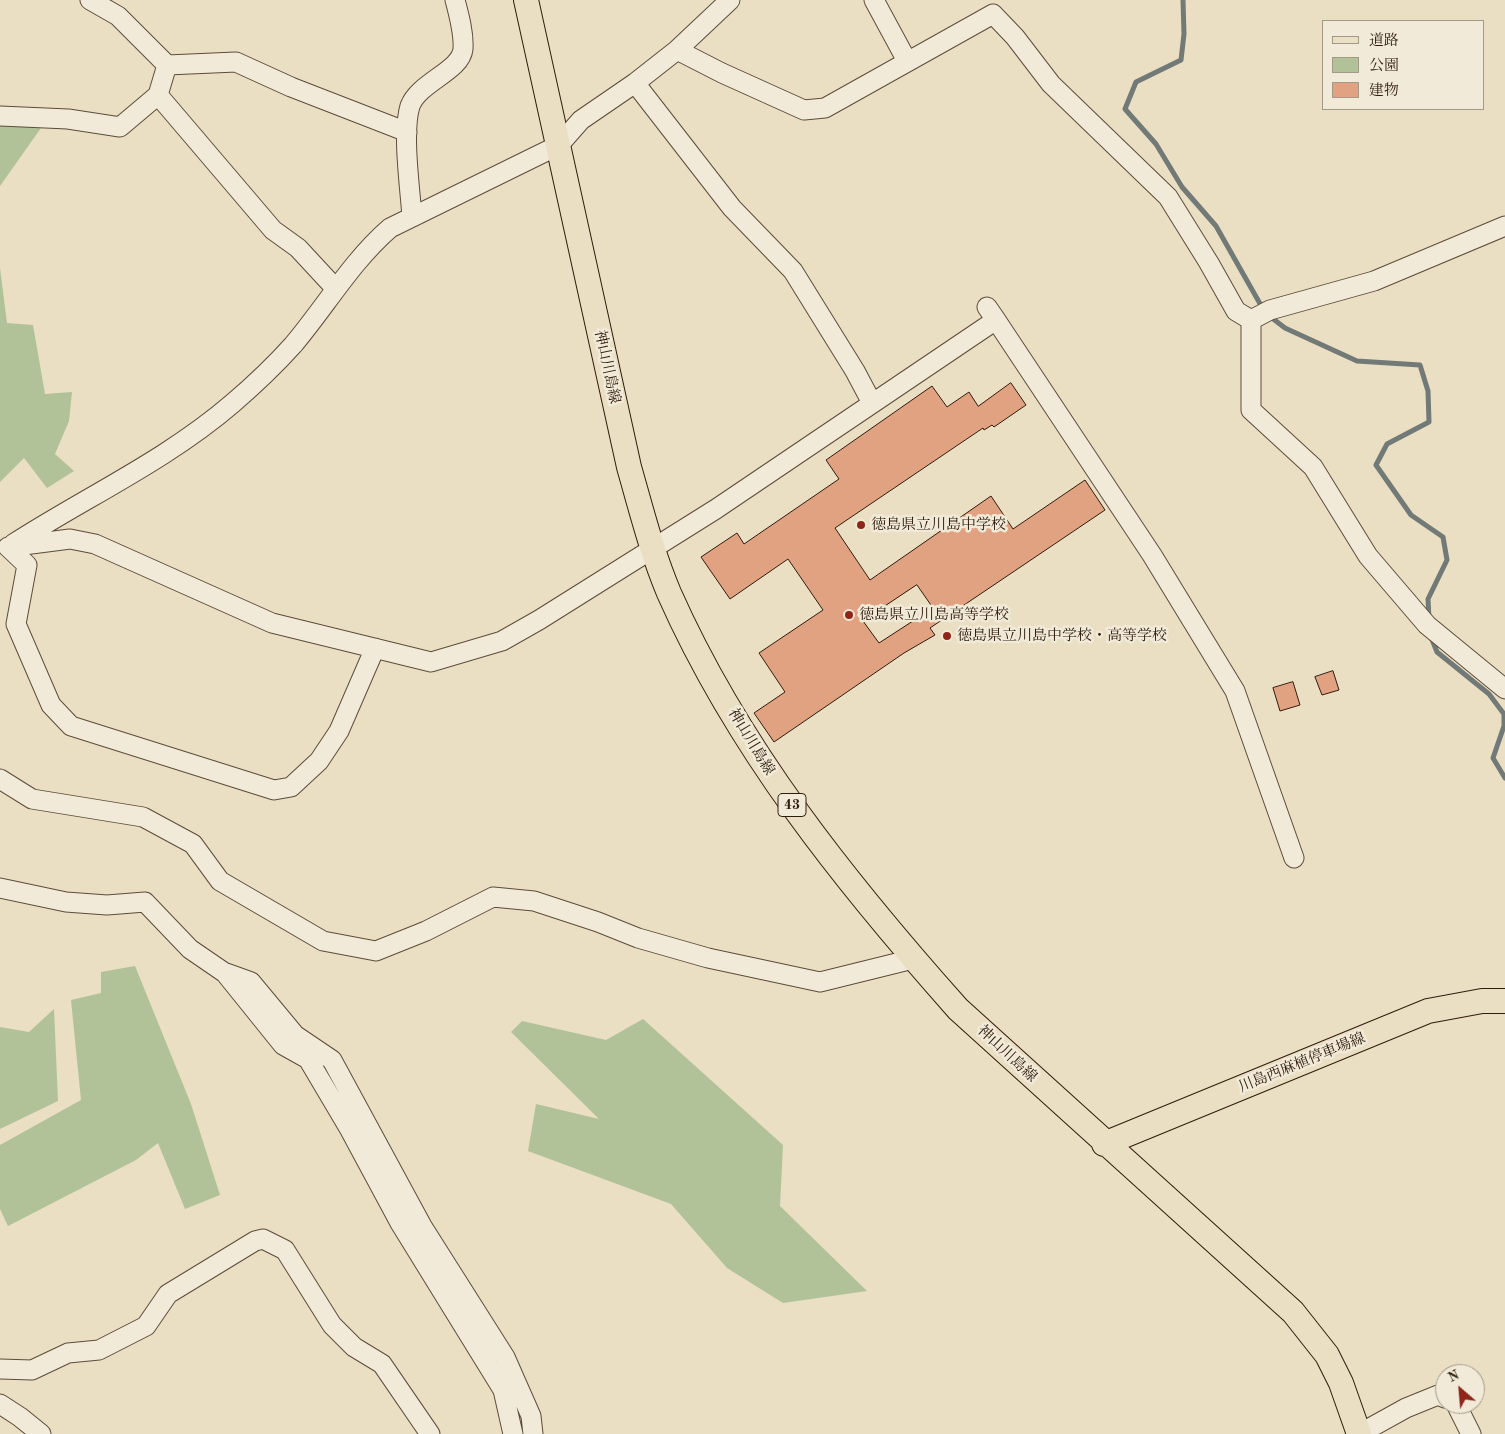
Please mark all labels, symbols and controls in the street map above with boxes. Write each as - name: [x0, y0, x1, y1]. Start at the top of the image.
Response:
- legend: [1322, 20, 1485, 110]
- text: 道路: [1369, 34, 1399, 49]
- text: 公園: [1369, 59, 1399, 74]
- text: 建物: [1369, 84, 1399, 99]
- street label: 神山川島線: [590, 328, 624, 406]
- place label: 徳島県立川島中学校: [871, 516, 1006, 534]
- marker: 徳島県立川島中学校: [855, 519, 867, 531]
- place label: 徳島県立川島高等学校: [859, 606, 1009, 624]
- marker: 徳島県立川島高等学校: [843, 609, 855, 621]
- place label: 徳島県立川島中学校・高等学校: [957, 627, 1167, 645]
- marker: 徳島県立川島中学校・高等学校: [941, 630, 953, 642]
- street label: 神山川島線: [724, 705, 778, 779]
- road number: 43: [778, 794, 806, 816]
- street label: 神山川島線: [973, 1022, 1041, 1086]
- street label: 川島西麻植停車場線: [1236, 1029, 1368, 1097]
- north arrow: [1435, 1364, 1485, 1414]
- text: N: [1446, 1368, 1462, 1385]

